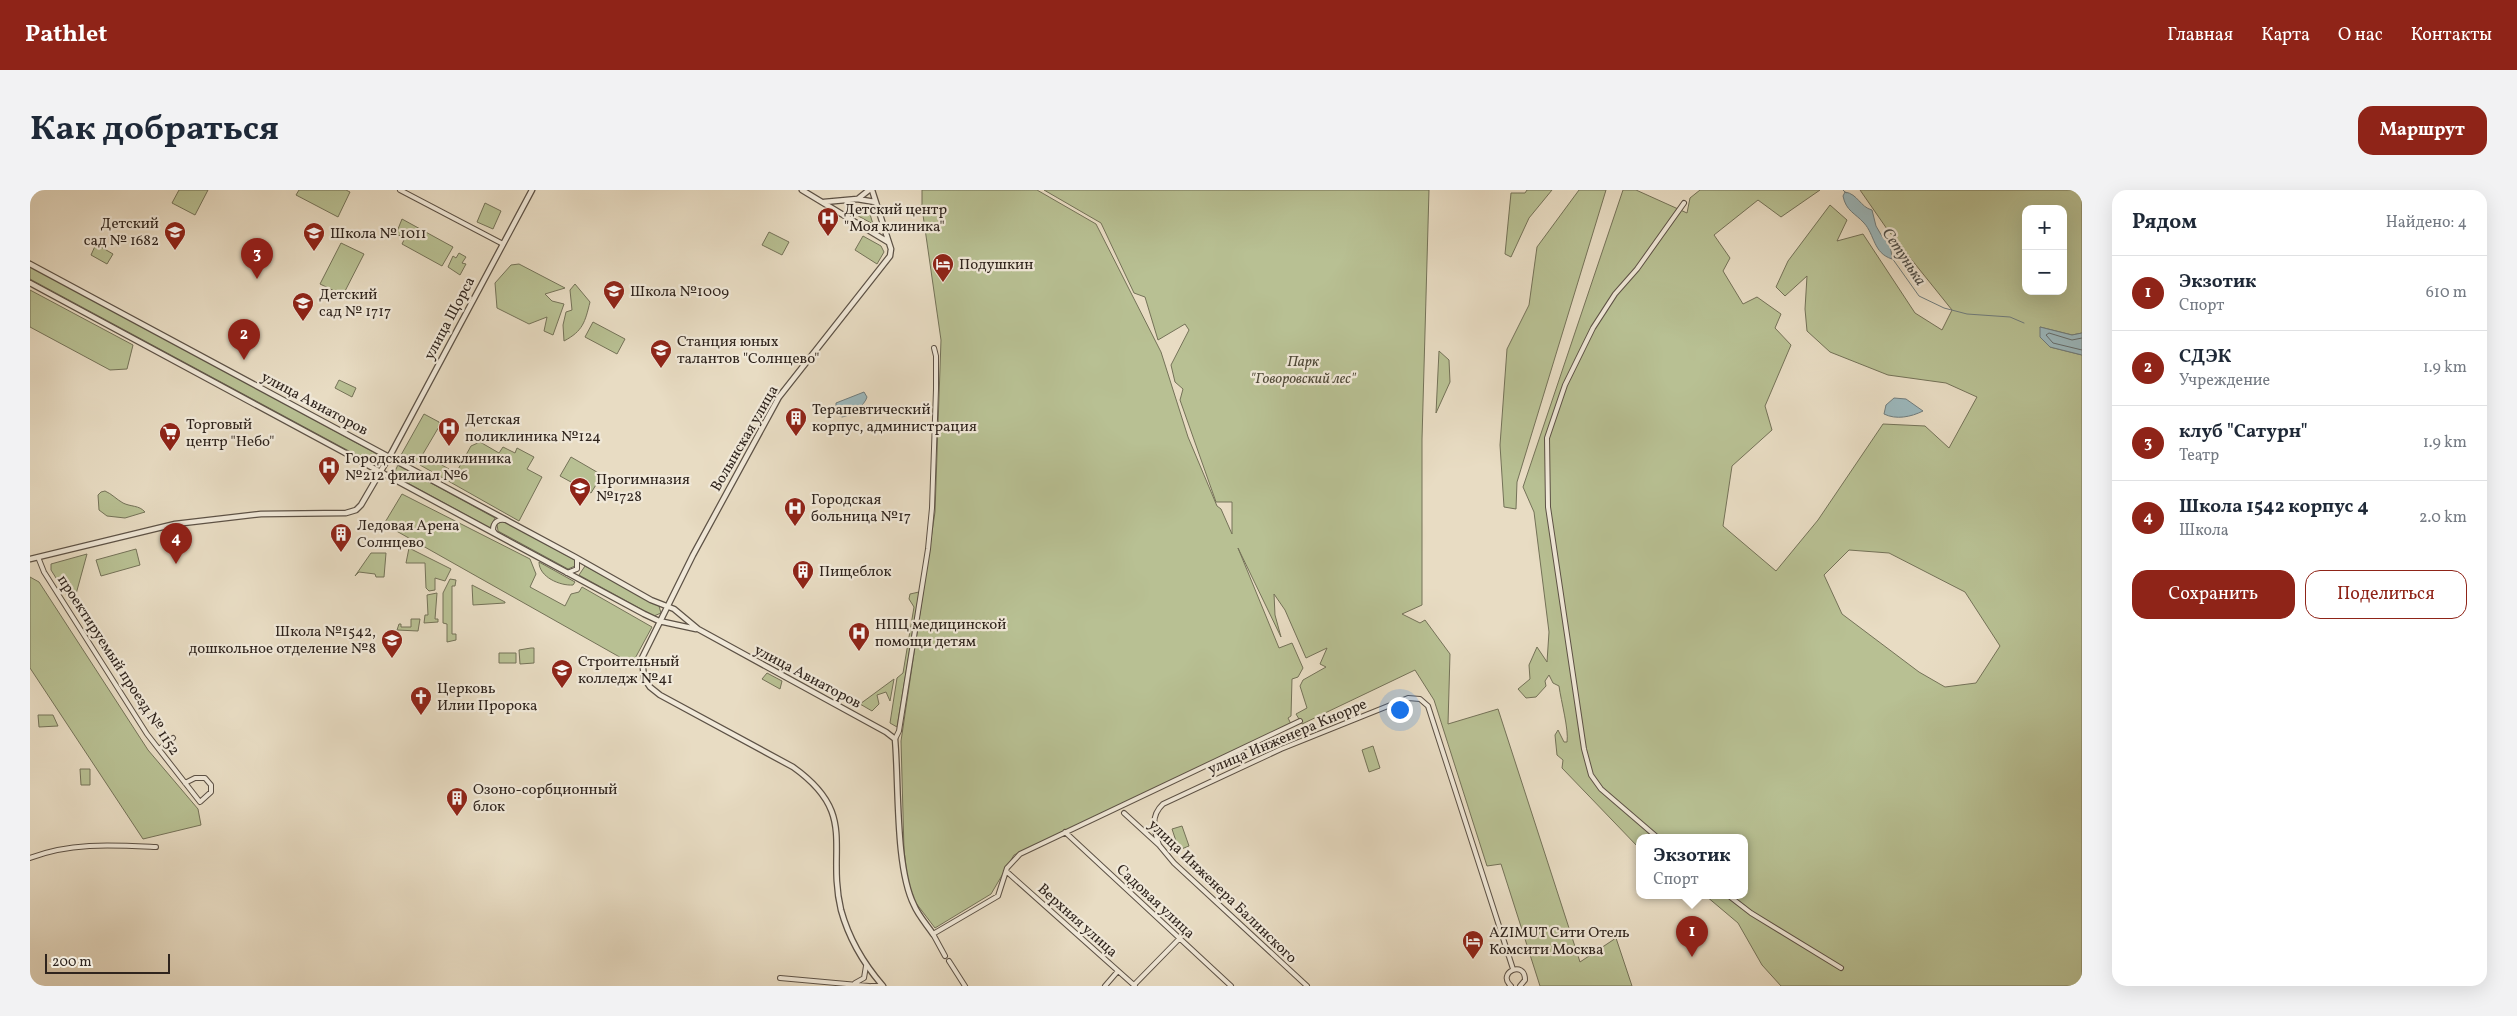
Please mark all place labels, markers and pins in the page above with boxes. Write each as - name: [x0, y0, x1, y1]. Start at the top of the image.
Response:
- place label: Детский центр "Моя клиника": [844, 200, 947, 238]
- hospital icon: Детский центр "Моя клиника": [816, 206, 840, 237]
- place label: Детский сад № 1682: [84, 214, 159, 252]
- school or university icon: Детский сад № 1682: [163, 220, 187, 251]
- school or university icon: Школа № 1011: [302, 221, 326, 252]
- place label: Школа № 1011: [330, 224, 427, 245]
- pin: 3: [241, 238, 273, 279]
- hotel icon: Подушкин: [931, 252, 955, 283]
- place label: Подушкин: [959, 255, 1033, 276]
- school or university icon: Школа №1009: [602, 279, 626, 310]
- place label: Школа №1009: [630, 282, 729, 303]
- place label: Детский сад № 1717: [319, 285, 391, 323]
- school or university icon: Детский сад № 1717: [291, 291, 315, 322]
- pin: 2: [228, 319, 260, 360]
- place label: Станция юных талантов "Солнцево": [677, 332, 820, 370]
- school or university icon: Станция юных талантов "Солнцево": [649, 338, 673, 369]
- place label: Терапевтический корпус, администрация: [812, 400, 977, 438]
- building icon: Терапевтический корпус, администрация: [784, 406, 808, 437]
- place label: Детская поликлиника №124: [465, 410, 601, 448]
- place label: Торговый центр "Небо": [186, 415, 274, 453]
- hospital icon: Детская поликлиника №124: [437, 416, 461, 447]
- supermarket icon: Торговый центр "Небо": [158, 421, 182, 452]
- place label: Городская поликлиника №212 филиал №6: [345, 449, 512, 487]
- hospital icon: Городская поликлиника №212 филиал №6: [317, 455, 341, 486]
- place label: Прогимназия №1728: [596, 470, 690, 508]
- school or university icon: Прогимназия №1728: [568, 476, 592, 507]
- place label: Городская больница №17: [811, 490, 911, 528]
- hospital icon: Городская больница №17: [783, 496, 807, 527]
- place label: Ледовая Арена Солнцево: [357, 516, 459, 554]
- building icon: Ледовая Арена Солнцево: [329, 522, 353, 553]
- pin: 4: [160, 523, 192, 564]
- building icon: Пищеблок: [791, 559, 815, 590]
- place label: Пищеблок: [819, 562, 892, 583]
- place label: НПЦ медицинской помощи детям: [875, 615, 1006, 653]
- hospital icon: НПЦ медицинской помощи детям: [847, 621, 871, 652]
- place label: Школа №1542, дошкольное отделение №8: [189, 622, 376, 660]
- school or university icon: Школа №1542, дошкольное отделение №8: [380, 628, 404, 659]
- place label: Строительный колледж №41: [578, 652, 679, 690]
- school or university icon: Строительный колледж №41: [550, 658, 574, 689]
- place label: Церковь Илии Пророка: [437, 679, 538, 717]
- church icon: Церковь Илии Пророка: [409, 685, 433, 716]
- place label: Озоно-сорбционный блок: [473, 780, 617, 818]
- building icon: Озоно-сорбционный блок: [445, 786, 469, 817]
- pin: 1: [1676, 916, 1708, 957]
- place label: AZIMUT Сити Отель Комсити Москва: [1489, 923, 1630, 961]
- hotel icon: AZIMUT Сити Отель Комсити Москва: [1461, 929, 1485, 960]

